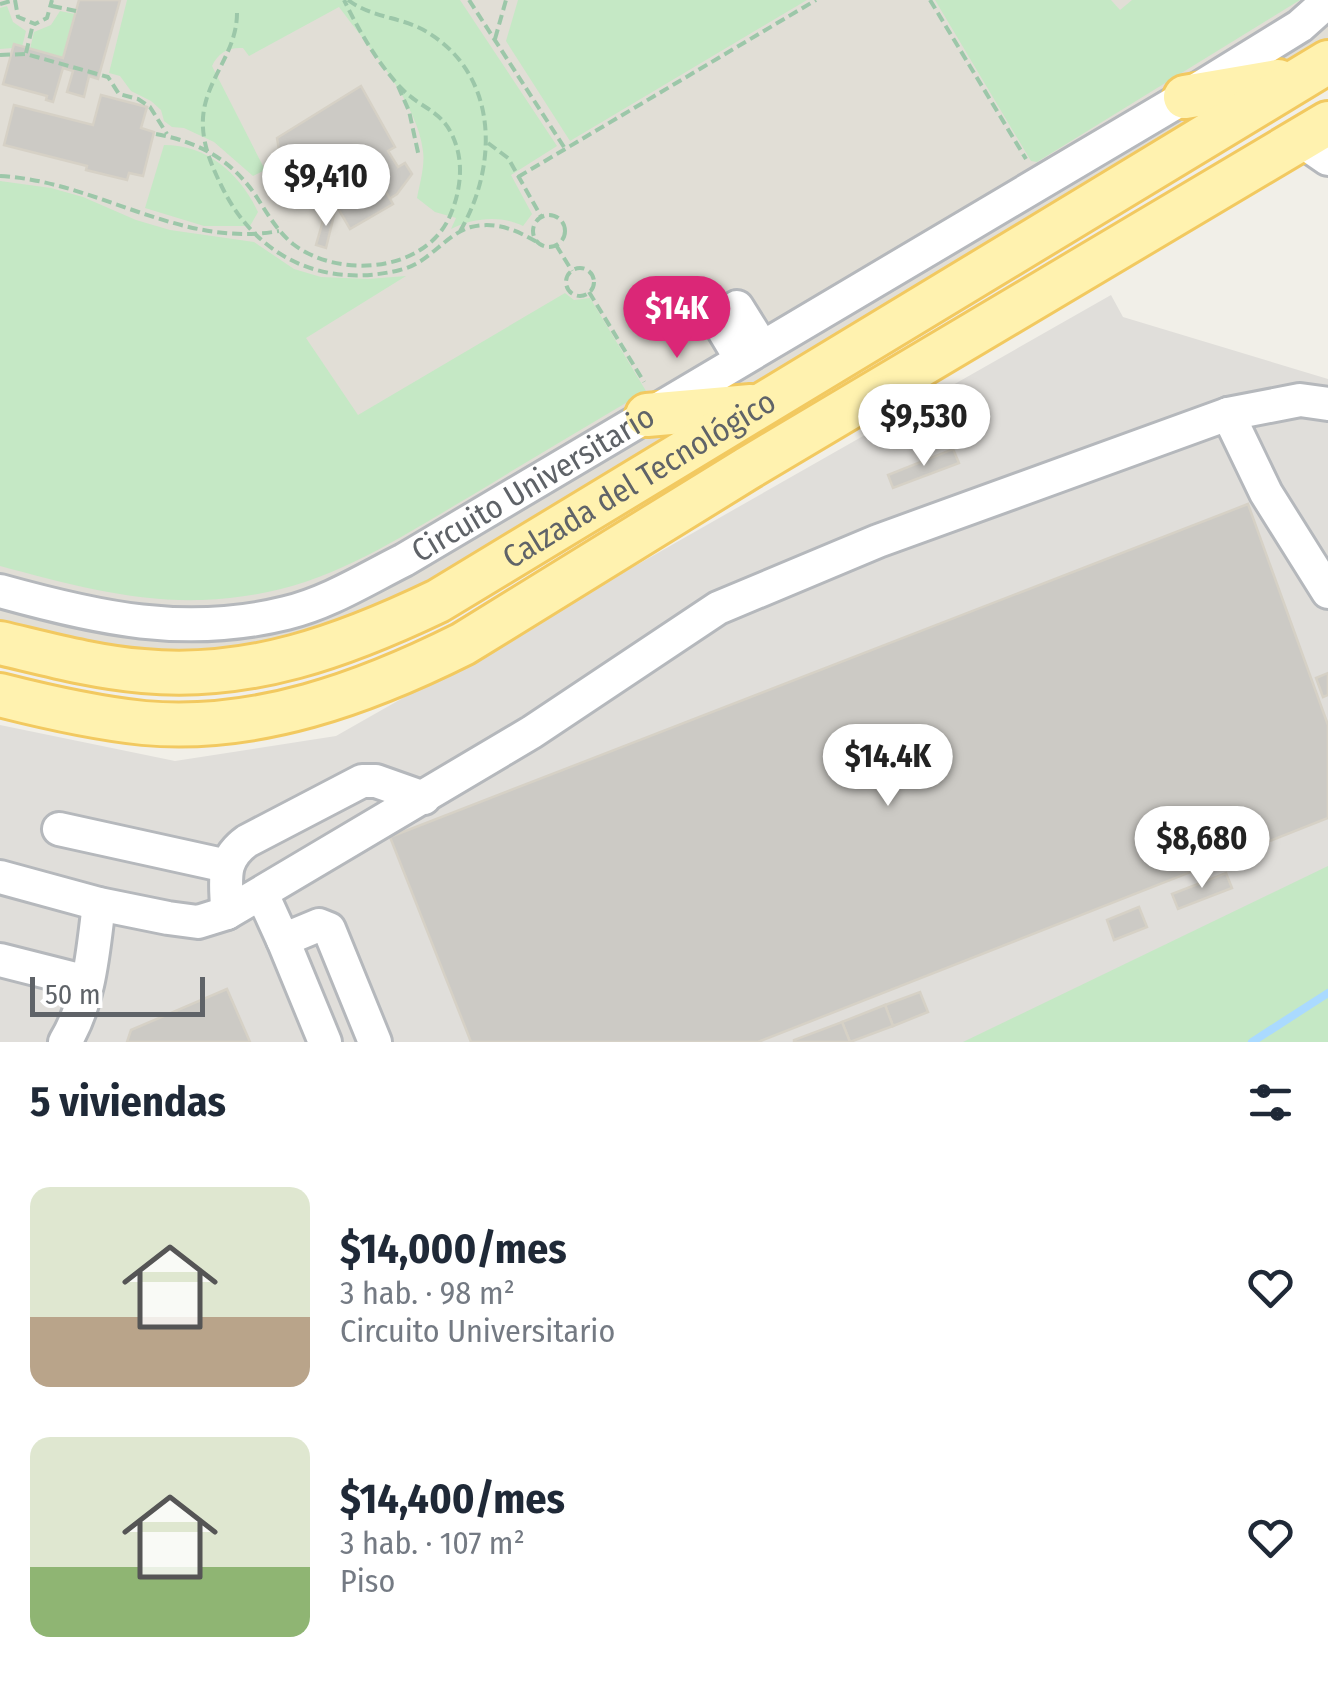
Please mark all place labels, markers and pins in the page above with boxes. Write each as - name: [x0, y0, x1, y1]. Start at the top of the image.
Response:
- pin: $9,410: [245, 144, 407, 229]
- pin: $14K: [618, 276, 736, 361]
- pin: $9,530: [843, 384, 1005, 469]
- pin: $14.4K: [807, 724, 969, 809]
- pin: $8,680: [1121, 806, 1283, 891]

